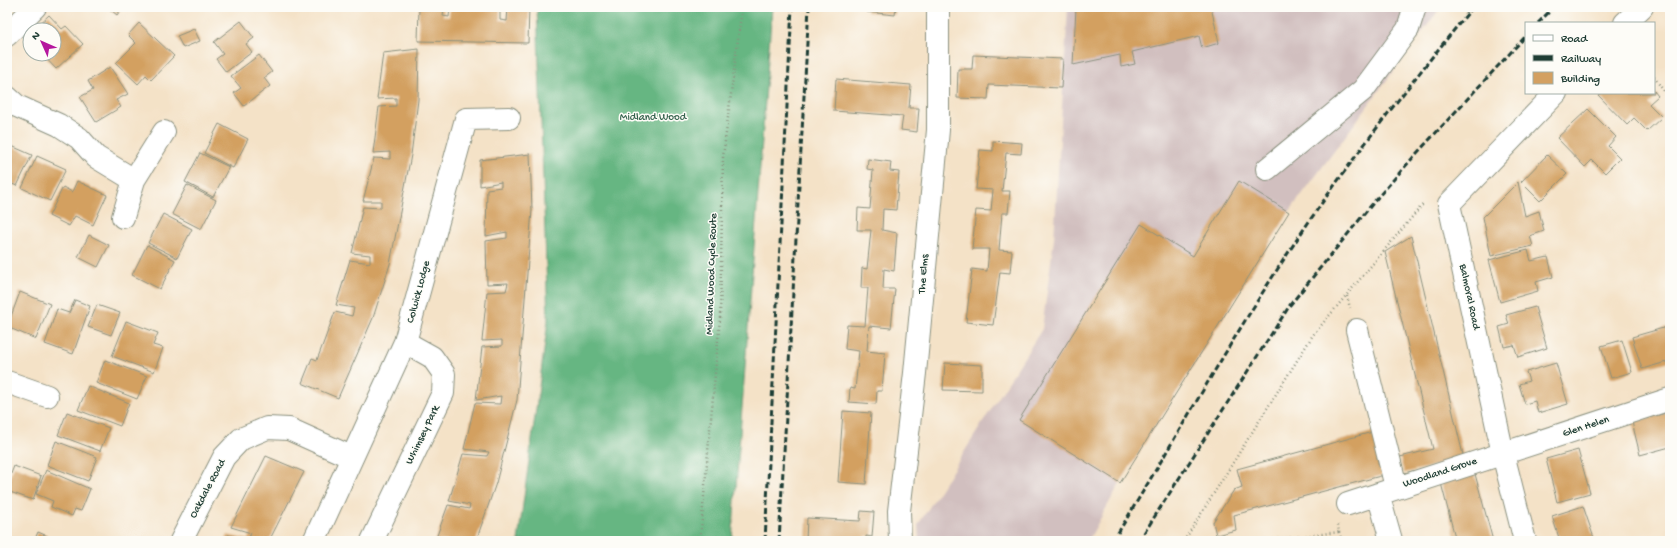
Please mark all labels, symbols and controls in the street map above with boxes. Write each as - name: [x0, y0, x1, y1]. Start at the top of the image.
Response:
- north arrow: [22, 22, 62, 62]
- legend: [1525, 22, 1655, 94]
- text: N: [30, 30, 43, 43]
- text: Road: [1561, 33, 1588, 47]
- text: Railway: [1561, 53, 1601, 67]
- text: Building: [1560, 73, 1600, 87]
- park label: Midland Wood: [620, 112, 688, 124]
- street label: Midland Wood Cycle Route: [704, 213, 720, 335]
- street label: The Elms: [916, 253, 932, 295]
- street label: Colwick Lodge: [405, 259, 433, 325]
- street label: Balmoral Road: [1456, 262, 1482, 332]
- street label: Whimsey Park: [404, 403, 443, 466]
- street label: Glen Helen: [1561, 414, 1611, 440]
- street label: Woodland Grove: [1401, 455, 1479, 491]
- street label: Oakdale Road: [187, 456, 229, 520]

